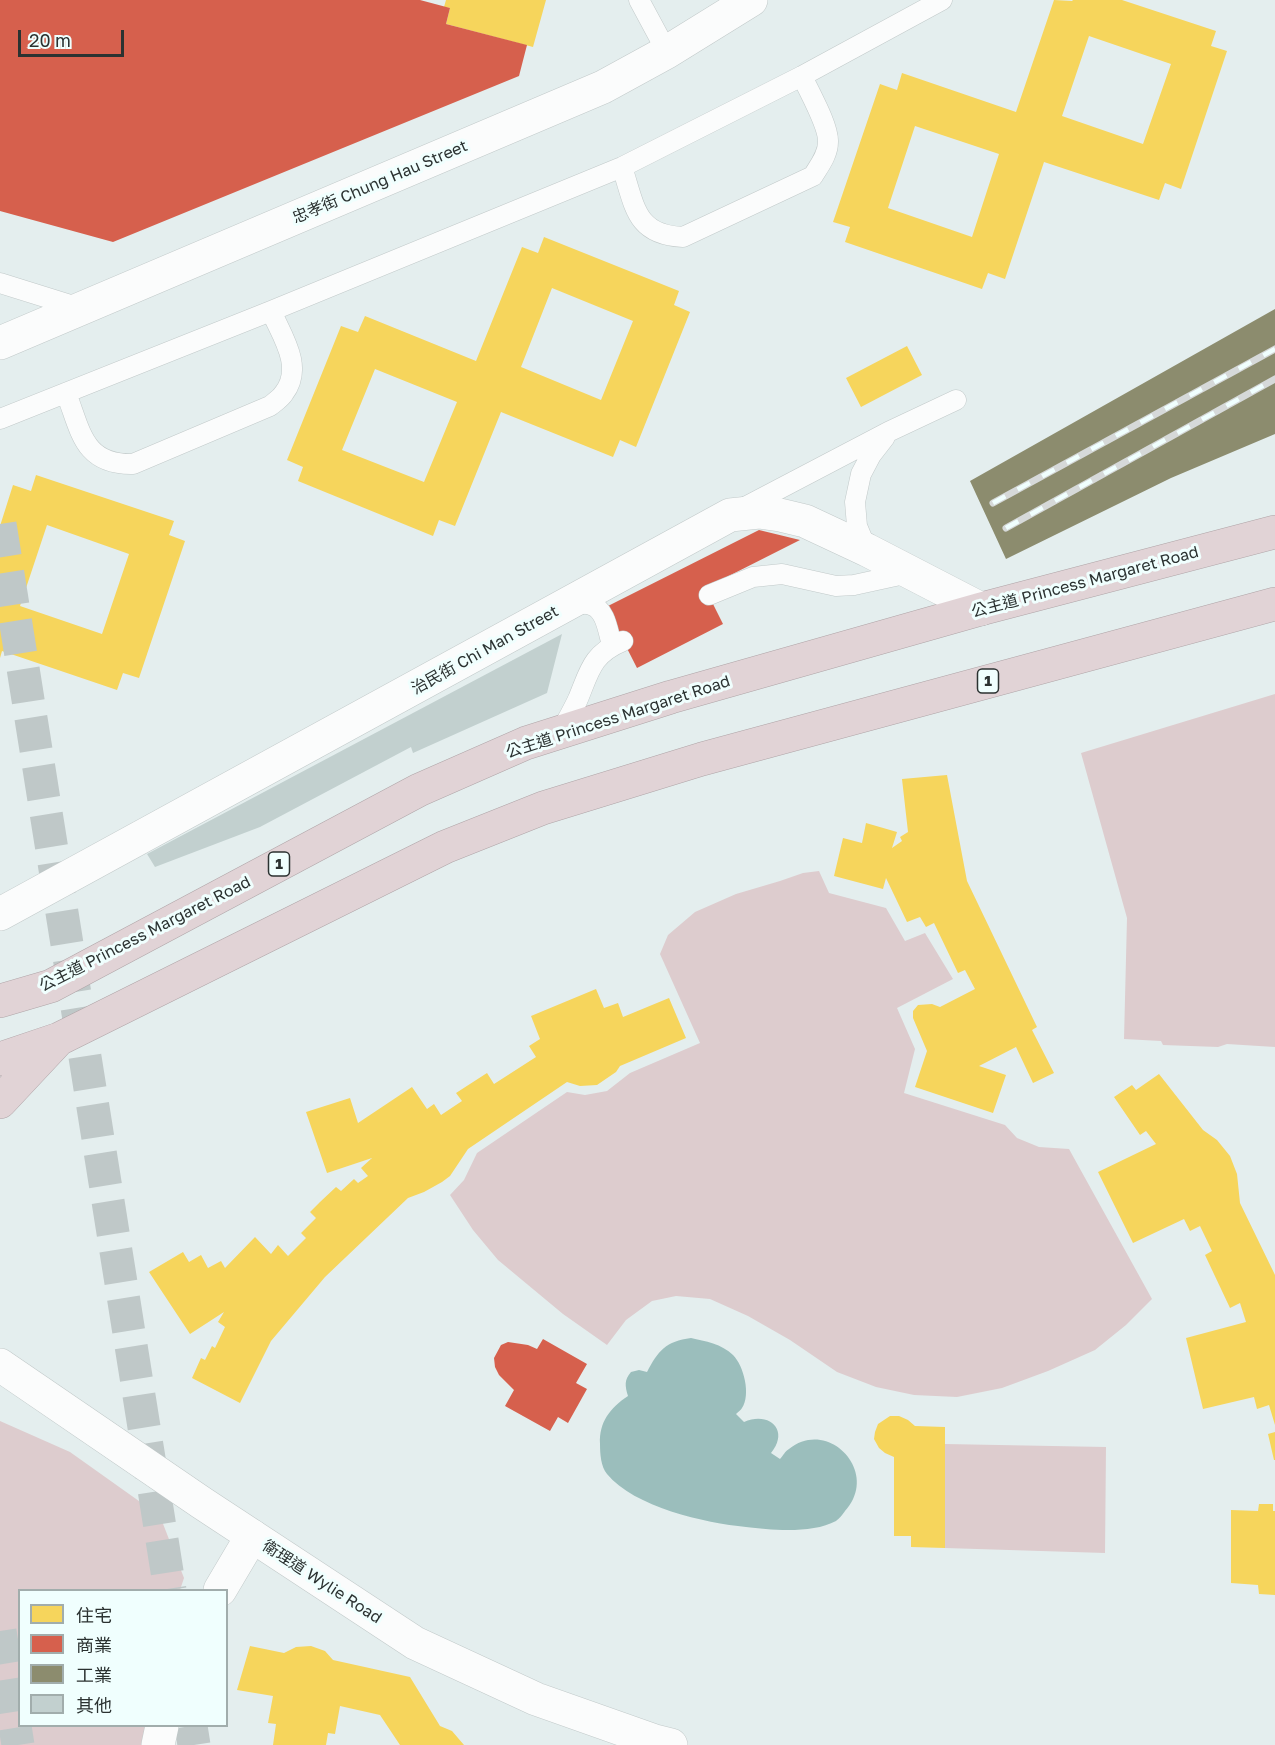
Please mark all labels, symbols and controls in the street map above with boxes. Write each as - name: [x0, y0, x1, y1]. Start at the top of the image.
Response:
- scale bar: [21, 18, 128, 56]
- text: 20 m: [29, 29, 71, 51]
- street label: 忠孝街 Chung Hau Street: [290, 136, 470, 228]
- street label: 公主道 Princess Margaret Road: [969, 542, 1201, 622]
- street label: 治民街 Chi Man Street: [408, 602, 562, 698]
- road number: 1: [978, 669, 998, 693]
- street label: 公主道 Princess Margaret Road: [504, 672, 732, 762]
- road number: 1: [268, 852, 290, 876]
- street label: 公主道 Princess Margaret Road: [36, 872, 254, 996]
- street label: 衛理道 Wylie Road: [259, 1536, 385, 1628]
- legend: [18, 1589, 228, 1727]
- text: 住宅: [76, 1604, 112, 1626]
- text: 商業: [76, 1634, 112, 1656]
- text: 工業: [76, 1664, 112, 1686]
- text: 其他: [76, 1694, 112, 1716]

